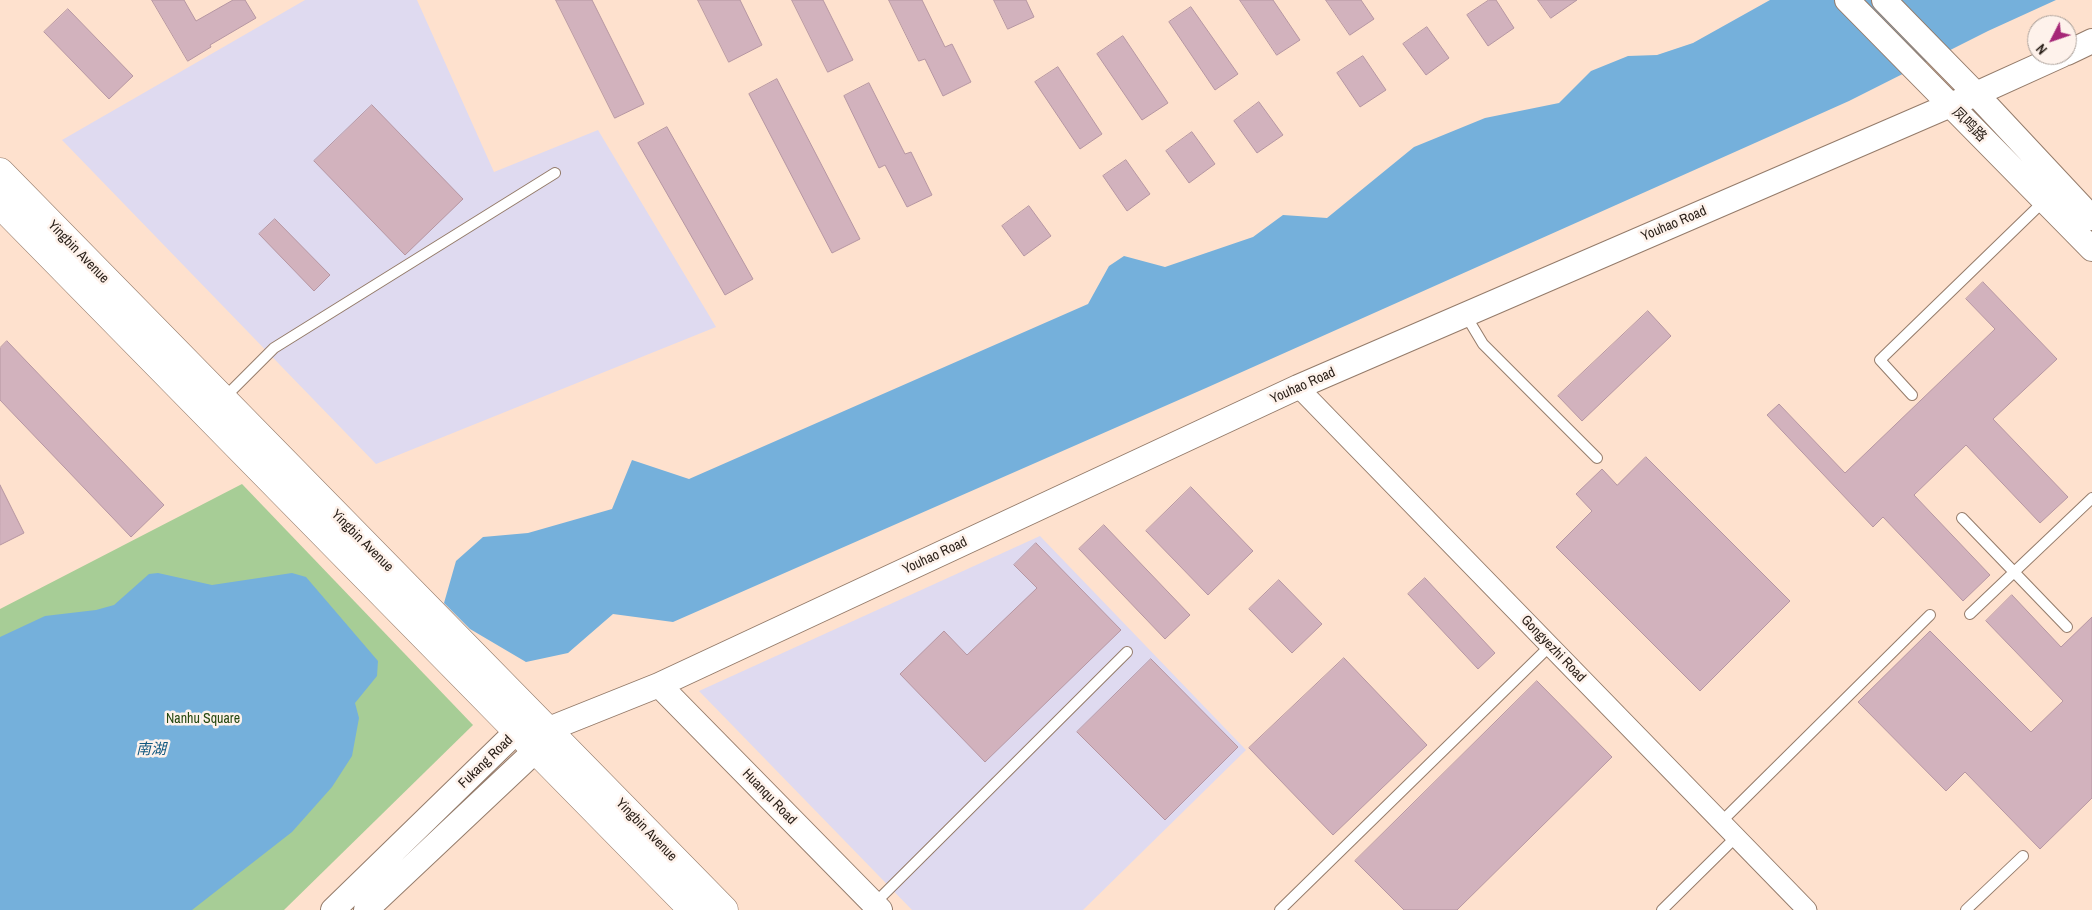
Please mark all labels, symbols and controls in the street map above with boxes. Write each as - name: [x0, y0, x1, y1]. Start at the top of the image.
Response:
- north arrow: [2027, 15, 2077, 65]
- text: N: [2032, 40, 2051, 58]
- street label: 凤鸣路: [1948, 104, 1990, 146]
- street label: Youhao Road: [1639, 203, 1709, 245]
- street label: Yingbin Avenue: [44, 217, 112, 287]
- street label: Youhao Road: [1268, 364, 1338, 408]
- street label: Yingbin Avenue: [327, 506, 397, 576]
- street label: Youhao Road: [900, 534, 970, 578]
- street label: Gongyezhi Road: [1517, 612, 1589, 686]
- park label: Nanhu Square: [166, 711, 240, 727]
- street label: Fukang Road: [455, 732, 517, 792]
- water label: 南湖: [136, 741, 166, 759]
- street label: Huanqu Road: [738, 766, 800, 828]
- street label: Yingbin Avenue: [612, 795, 680, 865]

